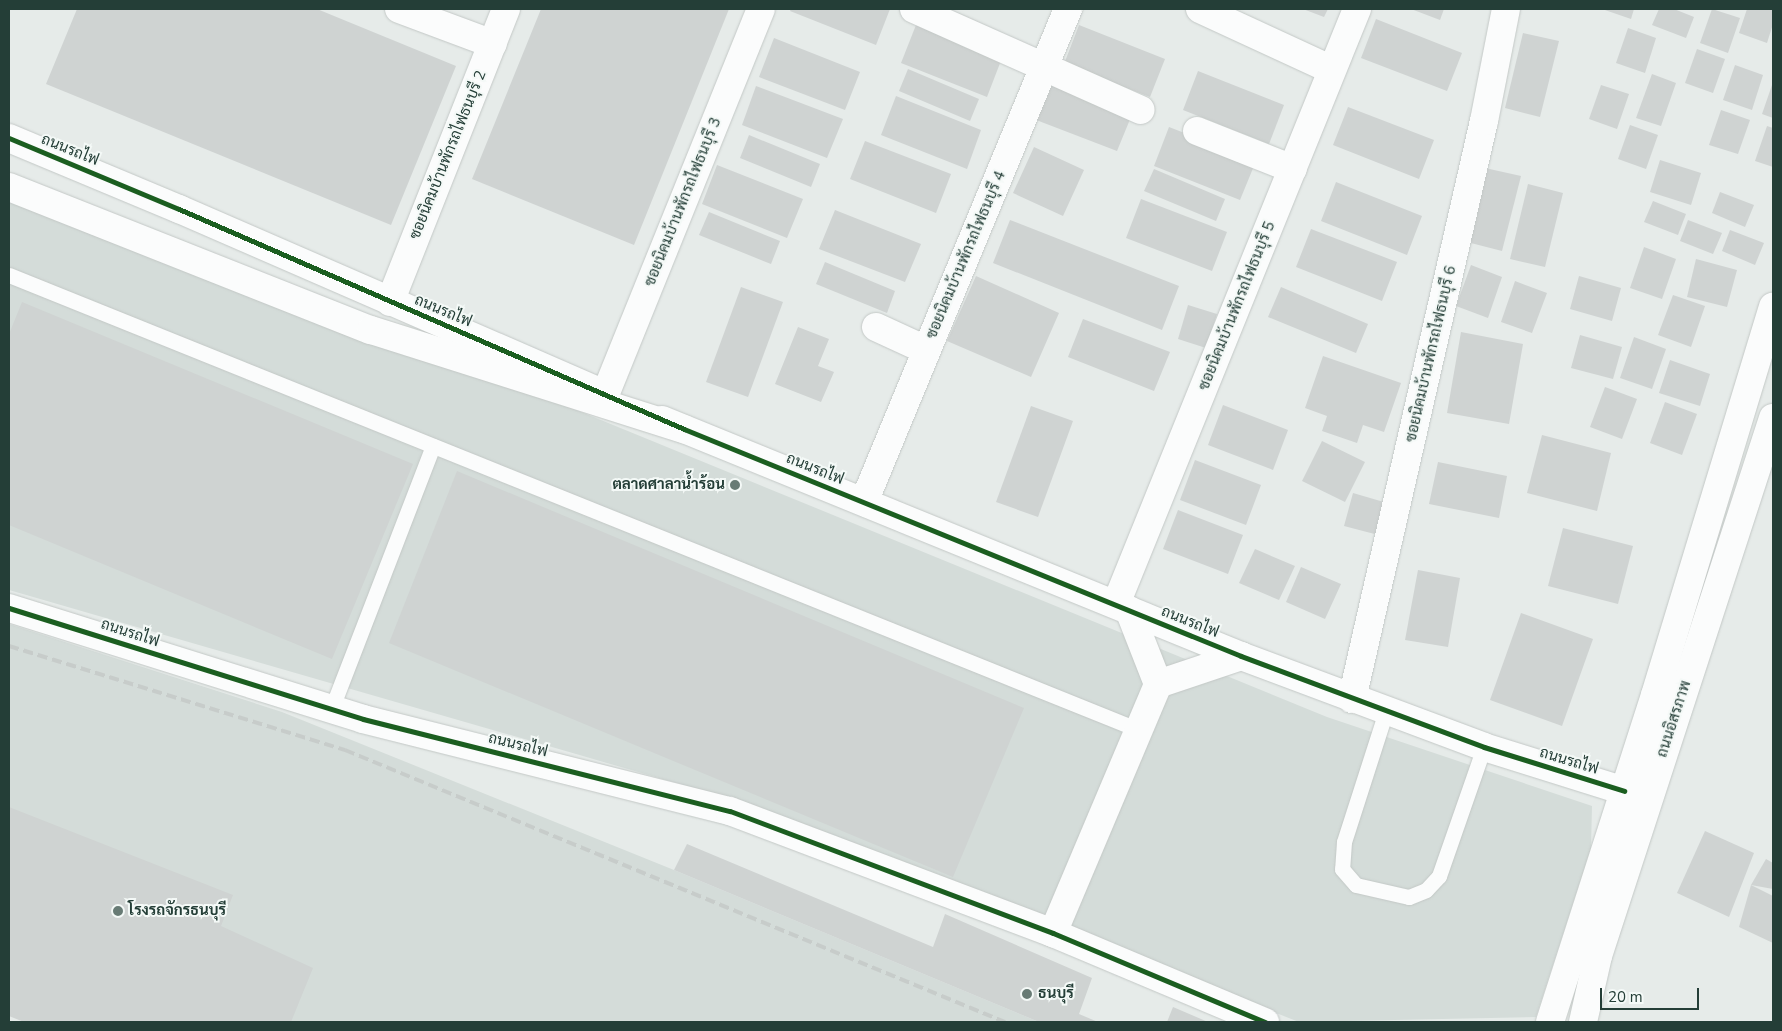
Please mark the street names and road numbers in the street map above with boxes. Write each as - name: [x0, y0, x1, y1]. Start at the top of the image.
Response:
- street label: ซอยนิคมบ้านพักรถไฟธนบุรี 2: [406, 68, 490, 242]
- street label: ซอยนิคมบ้านพักรถไฟธนบุรี 3: [641, 115, 725, 289]
- street label: ถนนรถไฟ: [39, 130, 101, 170]
- street label: ซอยนิคมบ้านพักรถไฟธนบุรี 4: [922, 168, 1010, 342]
- street label: ซอยนิคมบ้านพักรถไฟธนบุรี 5: [1195, 219, 1279, 393]
- street label: ซอยนิคมบ้านพักรถไฟธนบุรี 6: [1402, 264, 1460, 444]
- street label: ถนนรถไฟ: [412, 291, 474, 331]
- street label: ถนนรถไฟ: [784, 449, 846, 489]
- street label: ถนนรถไฟ: [1159, 602, 1221, 642]
- street label: ถนนรถไฟ: [98, 615, 162, 651]
- street label: ถนนอิสรภาพ: [1653, 678, 1695, 760]
- street label: ถนนรถไฟ: [486, 729, 550, 761]
- street label: ถนนรถไฟ: [1537, 744, 1601, 778]

